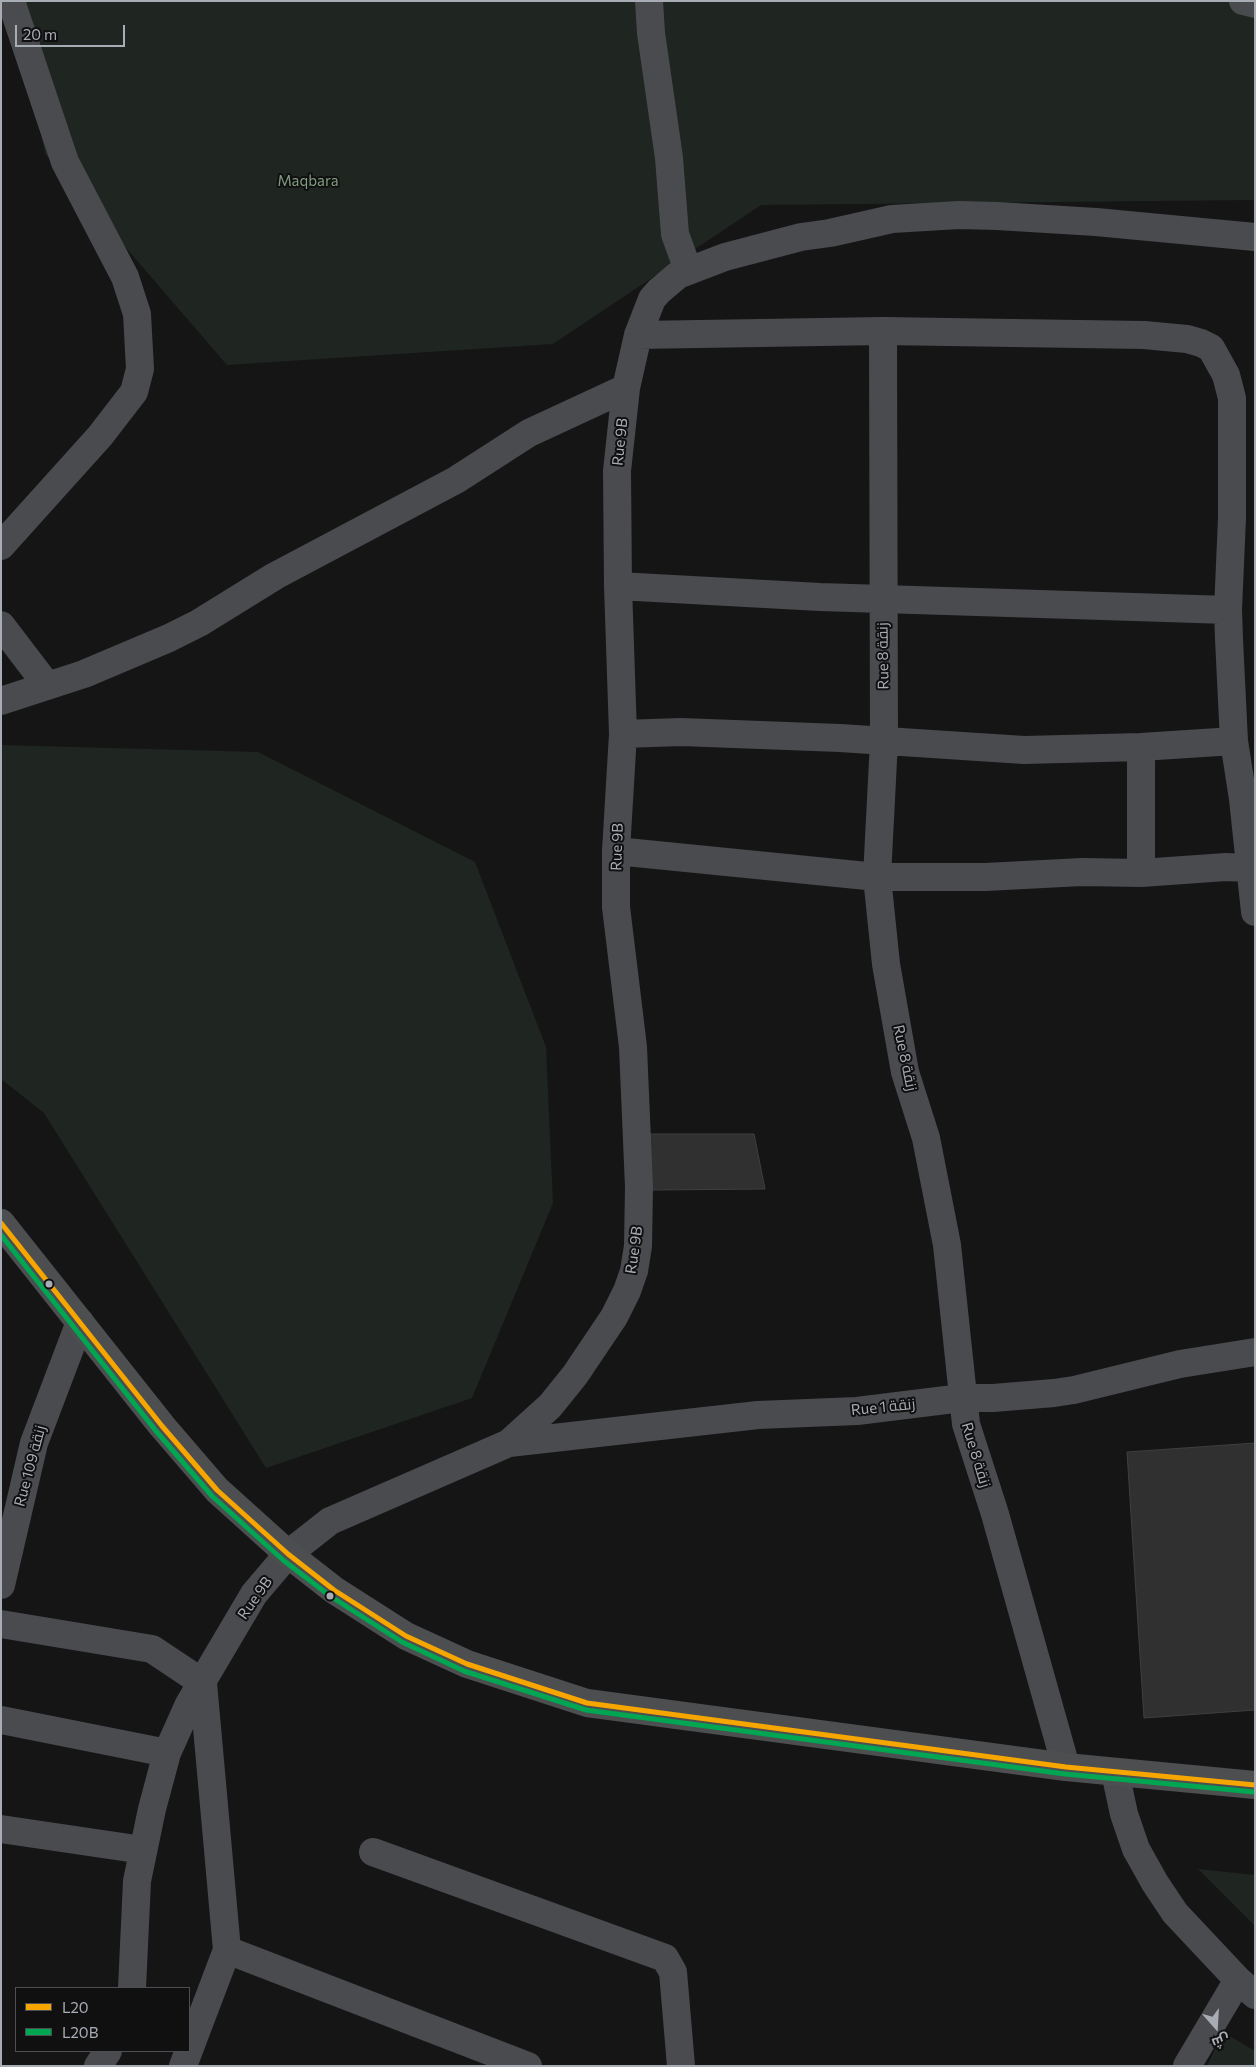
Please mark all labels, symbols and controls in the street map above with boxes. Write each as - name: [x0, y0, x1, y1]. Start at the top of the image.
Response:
- scale bar: [18, 15, 128, 47]
- text: 20 m: [23, 25, 57, 43]
- park label: Maqbara: [277, 172, 339, 190]
- street label: Rue 9B: [609, 417, 631, 467]
- street label: Rue 8 زنقة: [873, 622, 893, 690]
- street label: Rue 9B: [607, 823, 627, 871]
- street label: Rue 8 زنقة: [889, 1023, 921, 1093]
- street label: Rue 9B: [622, 1225, 646, 1275]
- unlabelled marker: [44, 1279, 54, 1289]
- street label: Rue 1 زنقة: [850, 1395, 916, 1419]
- street label: Rue 8 زنقة: [958, 1420, 994, 1490]
- street label: Rue 109 زنقة: [10, 1423, 50, 1509]
- street label: Rue 9B: [234, 1573, 276, 1623]
- unlabelled marker: [325, 1591, 335, 1601]
- legend: [15, 1987, 190, 2052]
- text: L20: [62, 1998, 89, 2016]
- north arrow: [1191, 2002, 1241, 2052]
- text: L20B: [62, 2023, 98, 2041]
- text: ش: [1210, 2031, 1232, 2053]

